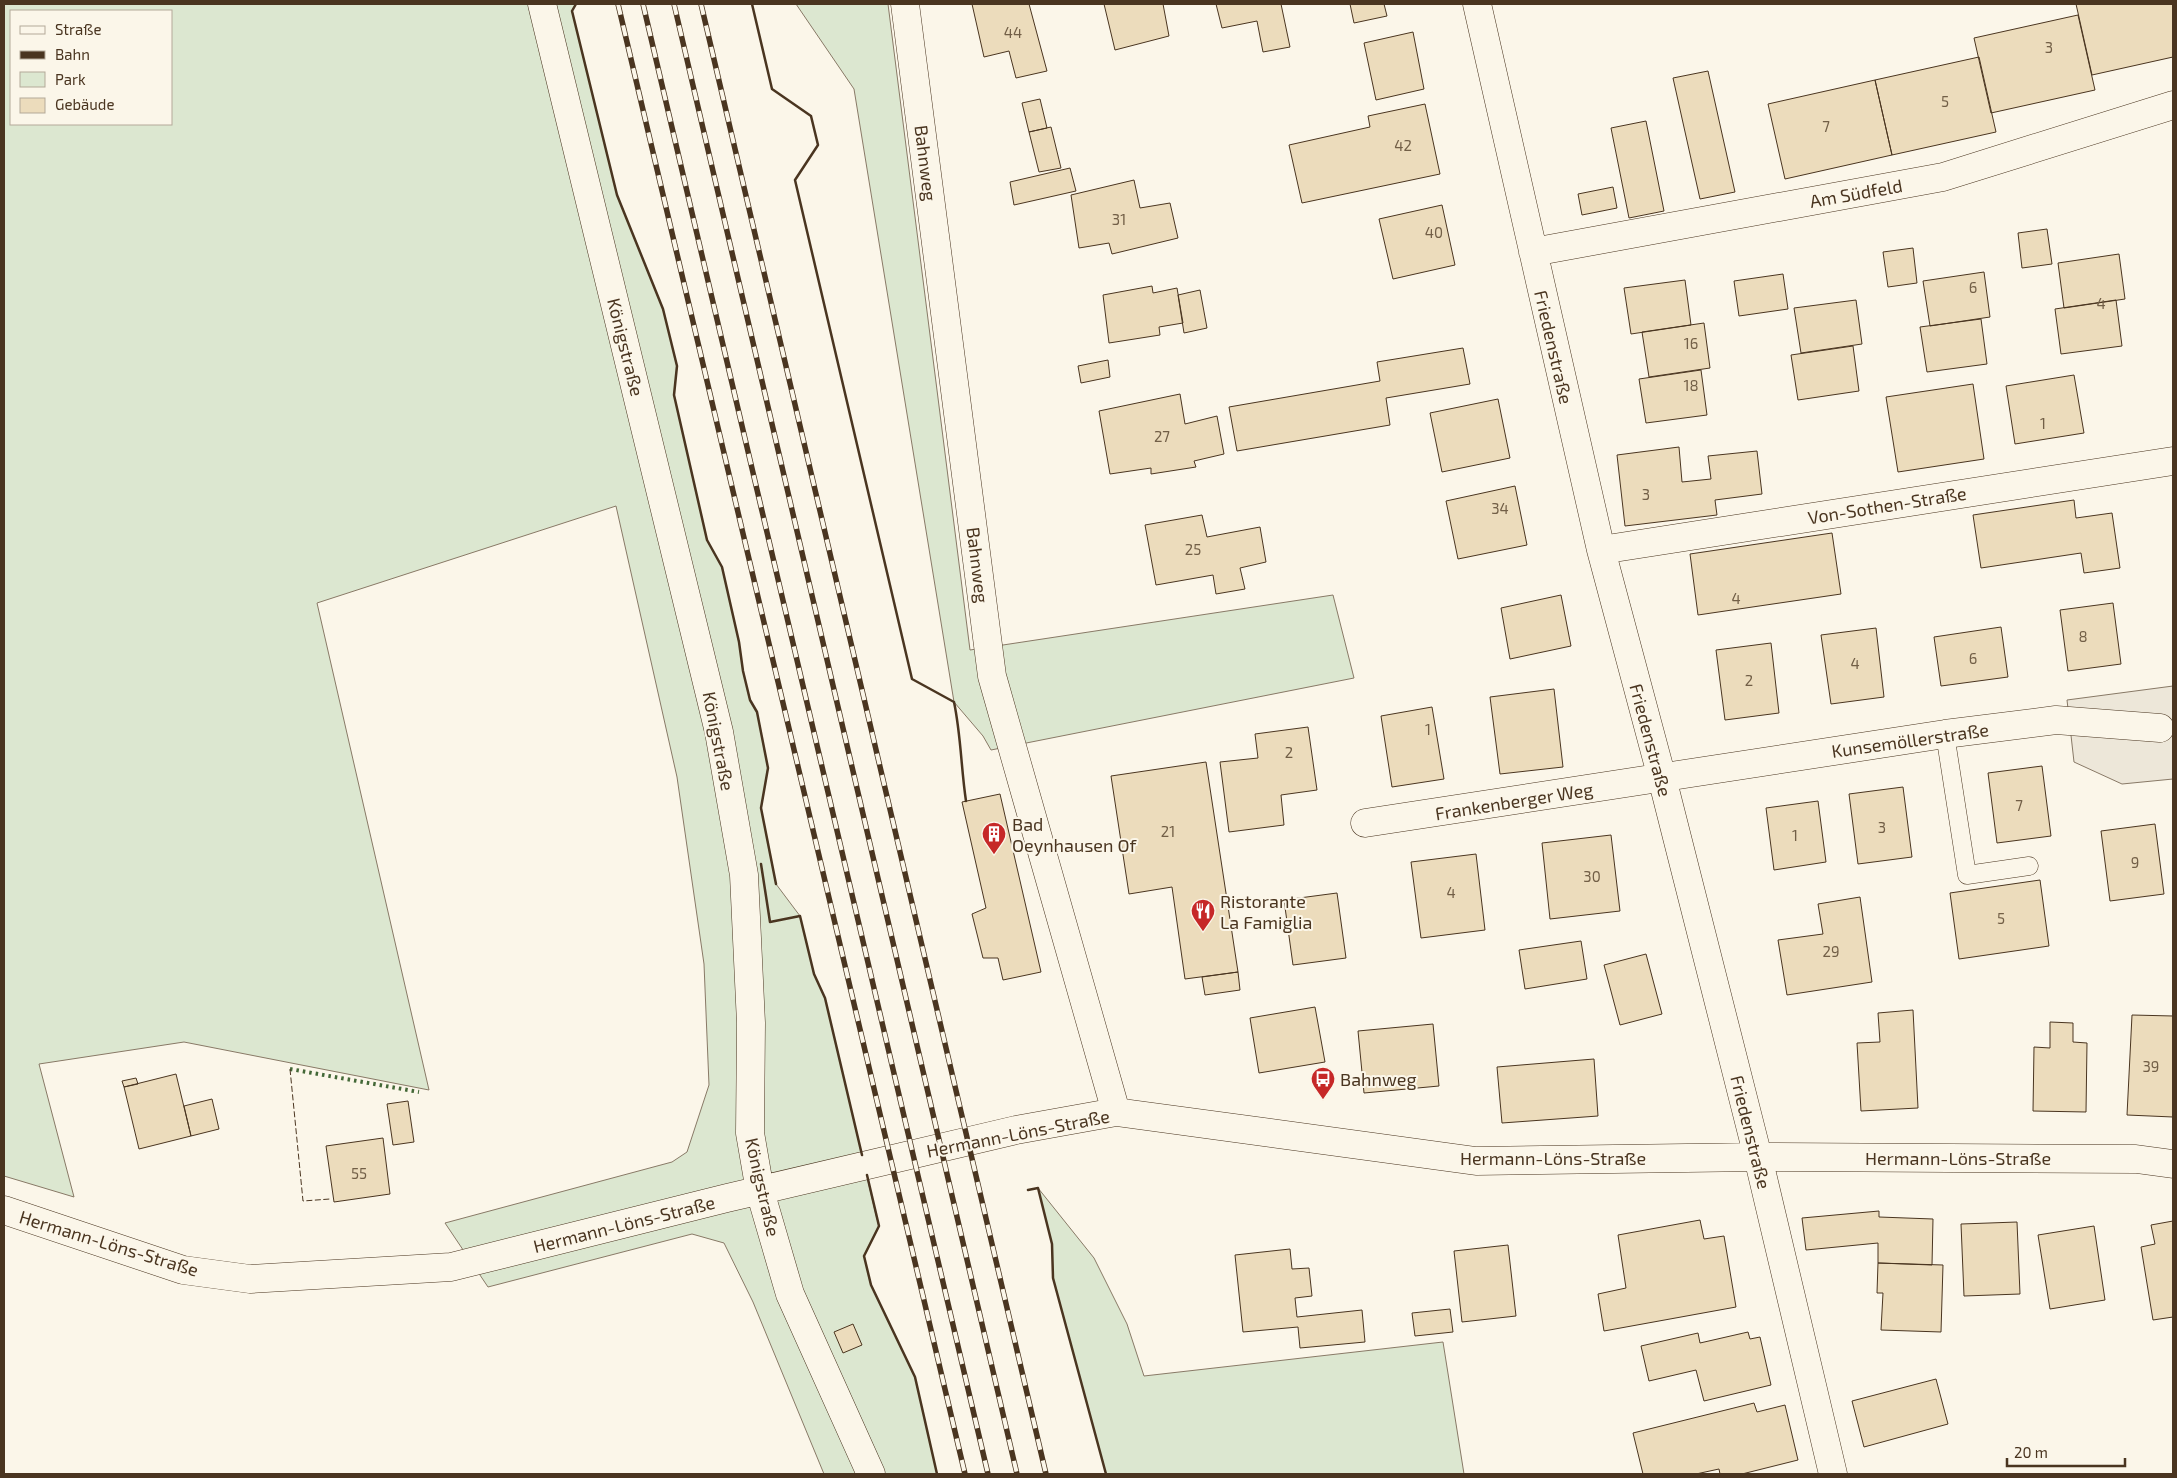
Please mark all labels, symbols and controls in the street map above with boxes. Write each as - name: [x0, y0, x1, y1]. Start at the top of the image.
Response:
- legend: [10, 10, 172, 125]
- text: Straße: [55, 20, 101, 38]
- house number: 44: [1004, 23, 1022, 41]
- house number: 3: [2045, 38, 2053, 56]
- text: Bahn: [55, 45, 90, 63]
- text: Park: [55, 70, 86, 88]
- house number: 5: [1941, 92, 1949, 110]
- text: Gebäude: [55, 95, 114, 113]
- house number: 7: [1822, 117, 1830, 135]
- street label: Bahnweg: [910, 124, 942, 202]
- house number: 42: [1394, 136, 1412, 154]
- street label: Am Südfeld: [1808, 174, 1904, 212]
- house number: 31: [1112, 210, 1126, 228]
- house number: 40: [1425, 223, 1443, 241]
- house number: 6: [1969, 278, 1977, 296]
- street label: Friedenstraße: [1530, 288, 1578, 406]
- house number: 4: [2096, 294, 2106, 312]
- street label: Königstraße: [603, 296, 649, 398]
- house number: 16: [1684, 334, 1698, 352]
- house number: 18: [1683, 376, 1699, 394]
- house number: 1: [2040, 414, 2046, 432]
- house number: 27: [1154, 427, 1170, 445]
- street label: Von-Sothen-Straße: [1806, 482, 1968, 528]
- house number: 3: [1642, 485, 1650, 503]
- house number: 34: [1491, 499, 1509, 517]
- street label: Bahnweg: [962, 526, 994, 604]
- house number: 25: [1185, 540, 1201, 558]
- house number: 4: [1731, 589, 1741, 607]
- house number: 8: [2078, 627, 2088, 645]
- house number: 6: [1969, 649, 1977, 667]
- house number: 4: [1850, 654, 1860, 672]
- house number: 2: [1745, 671, 1753, 689]
- street label: Friedenstraße: [1625, 681, 1677, 799]
- street label: Königstraße: [699, 690, 739, 792]
- street label: Kunsemöllerstraße: [1830, 718, 1990, 762]
- house number: 1: [1425, 720, 1431, 738]
- house number: 2: [1285, 743, 1293, 761]
- street label: Frankenberger Weg: [1433, 778, 1595, 824]
- house number: 7: [2015, 796, 2023, 814]
- place label: Bad Oeynhausen Of: [1012, 813, 1138, 856]
- house number: 3: [1878, 818, 1886, 836]
- building icon: Bad Oeynhausen Of: [981, 821, 1007, 855]
- house number: 21: [1161, 822, 1175, 840]
- house number: 1: [1792, 826, 1798, 844]
- house number: 9: [2131, 853, 2139, 871]
- house number: 30: [1583, 867, 1601, 885]
- house number: 4: [1446, 883, 1456, 901]
- place label: Ristorante La Famiglia: [1220, 890, 1312, 933]
- restaurant icon: Ristorante La Famiglia: [1190, 898, 1216, 932]
- house number: 5: [1997, 909, 2005, 927]
- house number: 29: [1822, 942, 1840, 960]
- house number: 39: [2143, 1057, 2159, 1075]
- bus stop icon: Bahnweg: [1310, 1066, 1336, 1100]
- place label: Bahnweg: [1340, 1068, 1416, 1090]
- street label: Friedenstraße: [1726, 1073, 1776, 1191]
- street label: Hermann-Löns-Straße: [924, 1104, 1112, 1162]
- street label: Königstraße: [741, 1136, 785, 1238]
- street label: Hermann-Löns-Straße: [1460, 1147, 1646, 1169]
- street label: Hermann-Löns-Straße: [1865, 1147, 2051, 1169]
- house number: 55: [351, 1164, 367, 1182]
- street label: Hermann-Löns-Straße: [531, 1191, 717, 1257]
- street label: Hermann-Löns-Straße: [17, 1205, 201, 1281]
- scale bar: [2007, 1436, 2124, 1468]
- text: 20 m: [2014, 1443, 2048, 1461]

